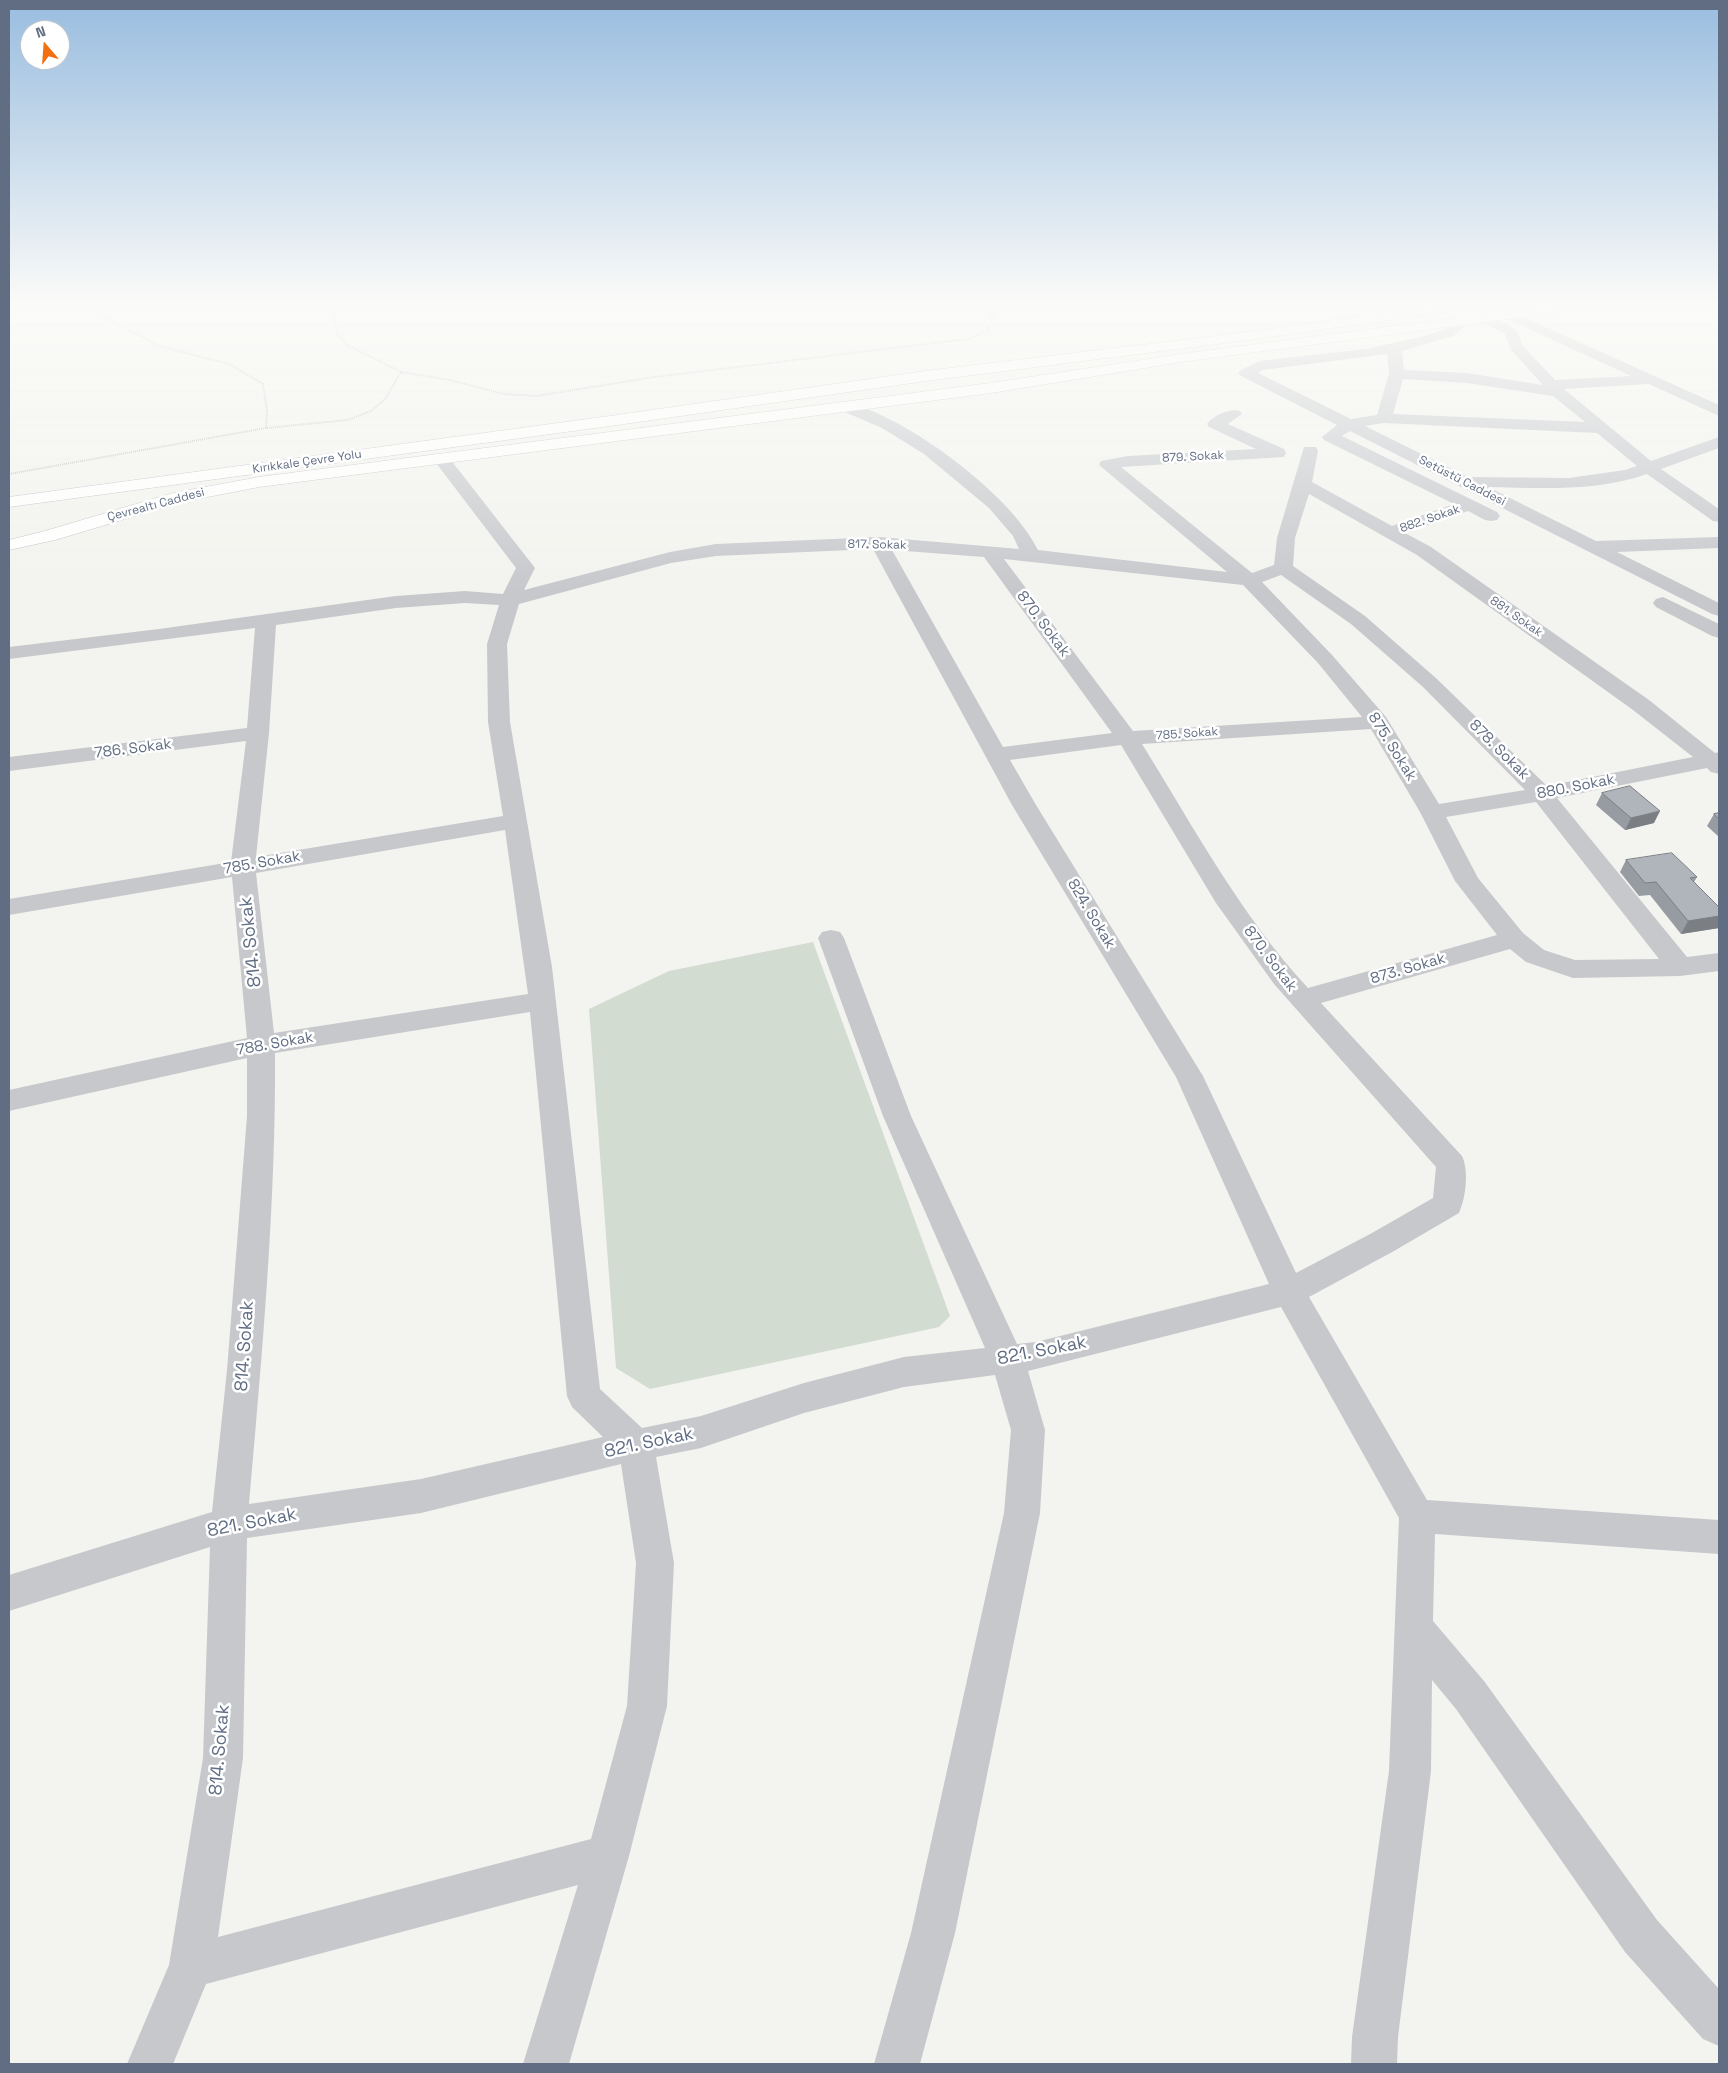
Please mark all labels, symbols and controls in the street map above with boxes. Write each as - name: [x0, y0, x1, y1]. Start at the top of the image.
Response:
- north arrow: [20, 20, 70, 70]
- text: N: [33, 22, 48, 42]
- street label: Kırıkkale Çevre Yolu: [252, 447, 362, 477]
- street label: 879. Sokak: [1162, 448, 1224, 466]
- street label: Setüstü Caddesi: [1416, 453, 1508, 509]
- street label: Çevrealtı Caddesi: [106, 485, 206, 525]
- street label: 882. Sokak: [1398, 502, 1462, 536]
- street label: 817. Sokak: [847, 537, 907, 553]
- street label: 870. Sokak: [1012, 588, 1074, 660]
- street label: 881. Sokak: [1487, 594, 1545, 640]
- street label: 875. Sokak: [1364, 709, 1420, 785]
- street label: 878. Sokak: [1465, 716, 1533, 784]
- street label: 785. Sokak: [1156, 725, 1218, 743]
- street label: 786. Sokak: [93, 735, 173, 763]
- street label: 880. Sokak: [1536, 771, 1616, 803]
- street label: 785. Sokak: [222, 847, 302, 879]
- street label: 824. Sokak: [1063, 876, 1119, 952]
- street label: 814. Sokak: [236, 896, 266, 988]
- street label: 870. Sokak: [1239, 923, 1301, 995]
- street label: 873. Sokak: [1368, 950, 1448, 988]
- street label: 788. Sokak: [235, 1028, 315, 1060]
- street label: 814. Sokak: [231, 1300, 259, 1392]
- street label: 821. Sokak: [996, 1332, 1088, 1370]
- street label: 821. Sokak: [603, 1423, 695, 1463]
- street label: 821. Sokak: [206, 1504, 298, 1542]
- street label: 814. Sokak: [205, 1704, 235, 1796]

